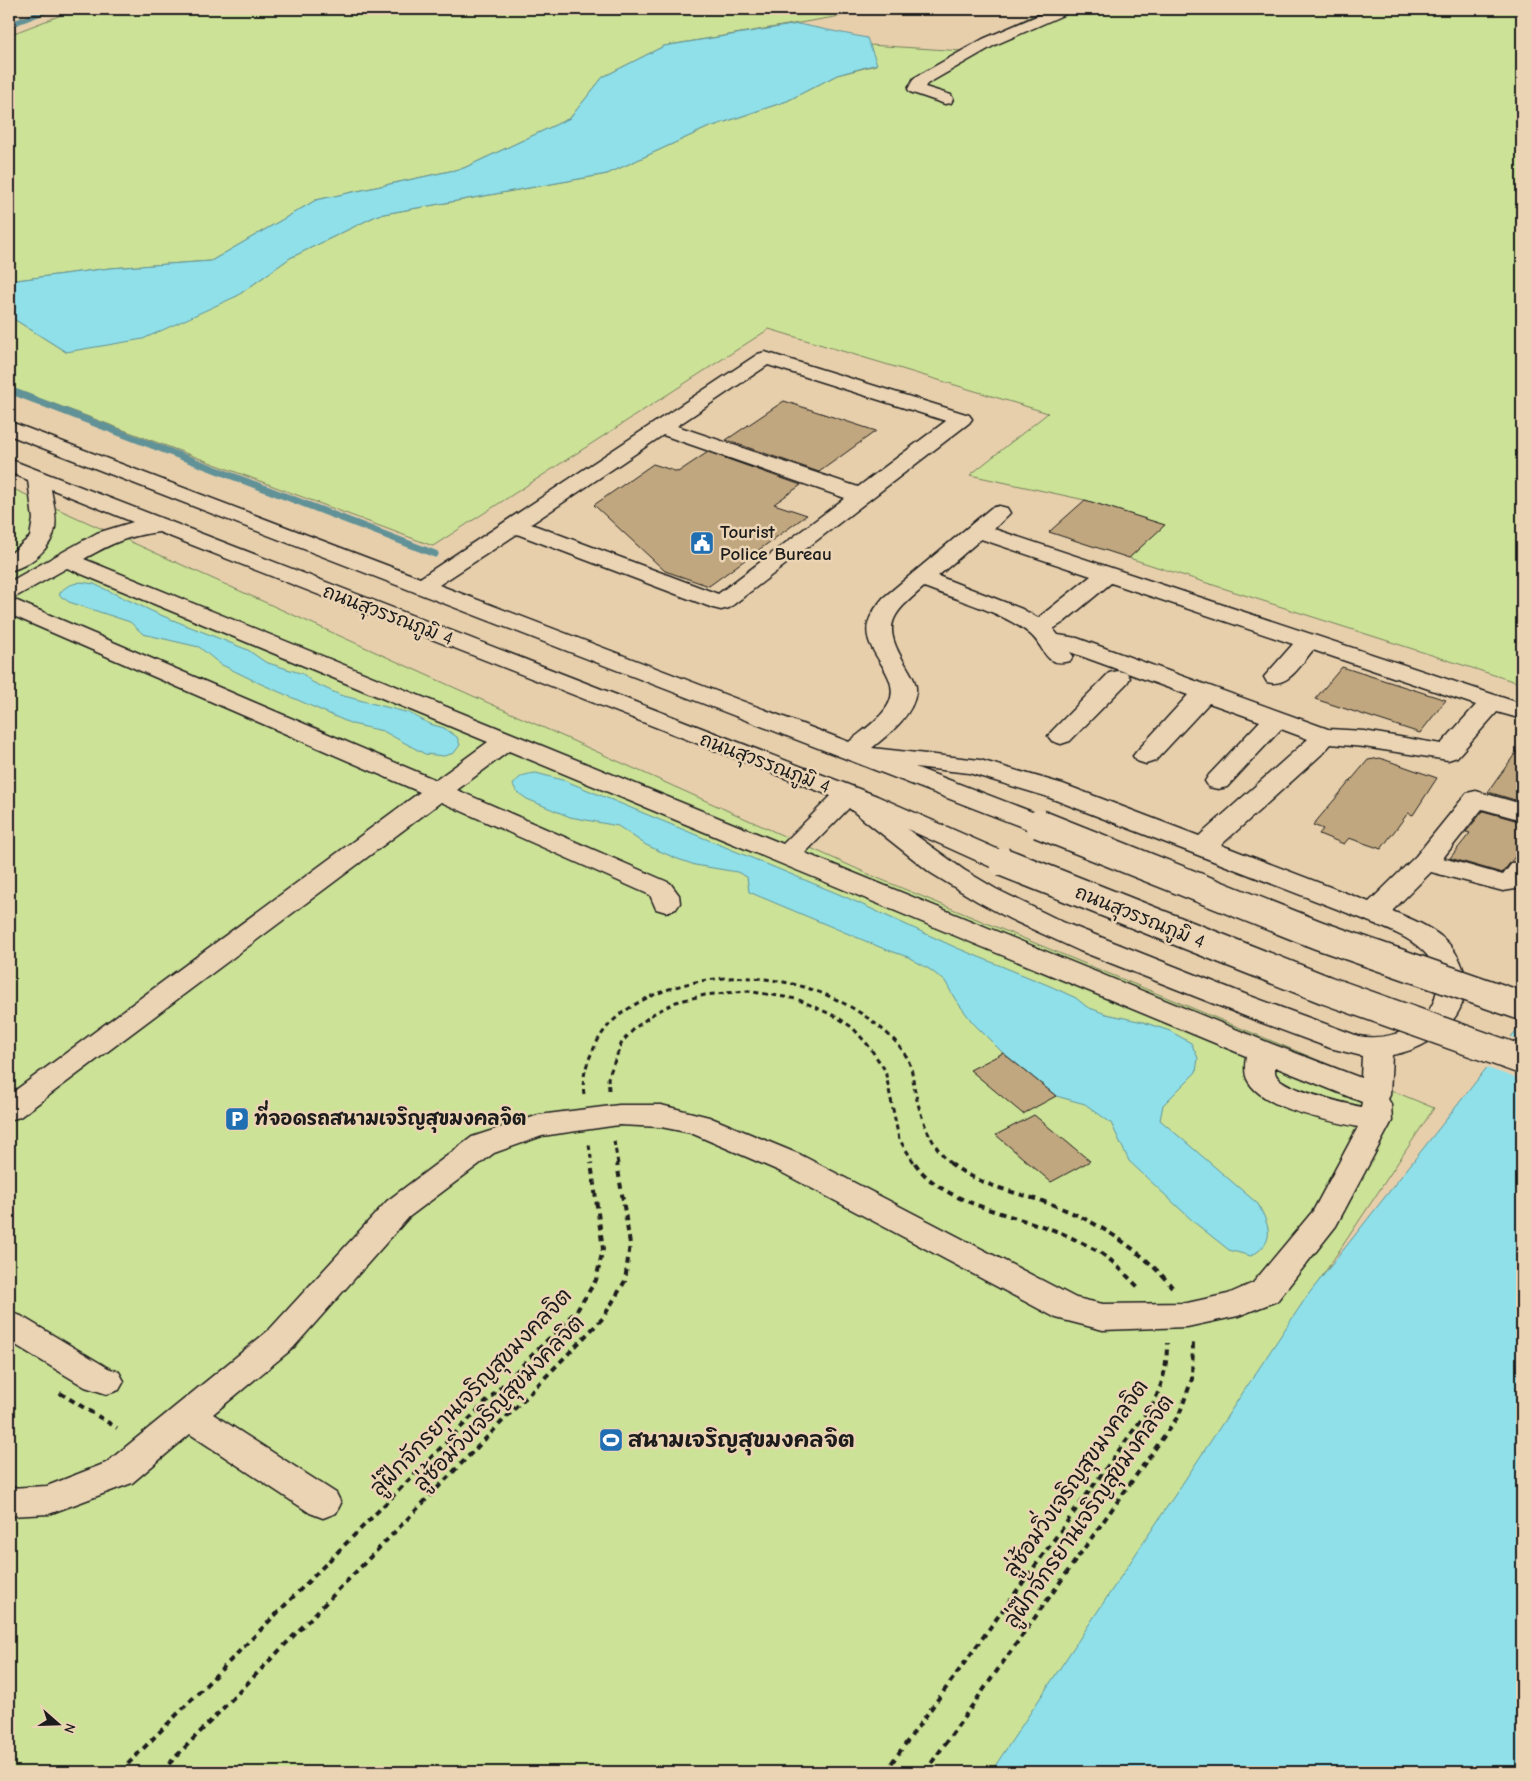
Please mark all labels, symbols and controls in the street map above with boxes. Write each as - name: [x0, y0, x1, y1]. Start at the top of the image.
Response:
- place label: Tourist Police Bureau: [720, 521, 832, 565]
- public building icon: Tourist Police Bureau: [689, 530, 715, 556]
- street label: ถนนสุวรรณภูมิ 4: [319, 580, 456, 653]
- street label: ถนนสุวรรณภูมิ 4: [696, 728, 833, 801]
- street label: ถนนสุวรรณภูมิ 4: [1071, 881, 1208, 956]
- place label: ที่จอดรถสนามเจริญสุขมงคลจิต: [254, 1100, 527, 1133]
- parking icon: ที่จอดรถสนามเจริญสุขมงคลจิต: [224, 1106, 250, 1132]
- street label: ลู่ฝึกจักรยานเจริญสุขมงคลจิต: [364, 1282, 579, 1503]
- street label: ลู่ซ้อมวิ่งเจริญสุขมงคลจิต: [403, 1305, 592, 1499]
- street label: ลู่ซ้อมวิ่งเจริญสุขมงคลจิต: [992, 1370, 1156, 1583]
- street label: ลู่ฝึกจักรยานเจริญสุขมงคลจิต: [998, 1389, 1182, 1634]
- sports icon: สนามเจริญสุขมงคลจิต: [598, 1427, 624, 1453]
- place label: สนามเจริญสุขมงคลจิต: [628, 1427, 855, 1456]
- north arrow: [32, 1698, 82, 1748]
- text: N: [60, 1721, 79, 1735]

